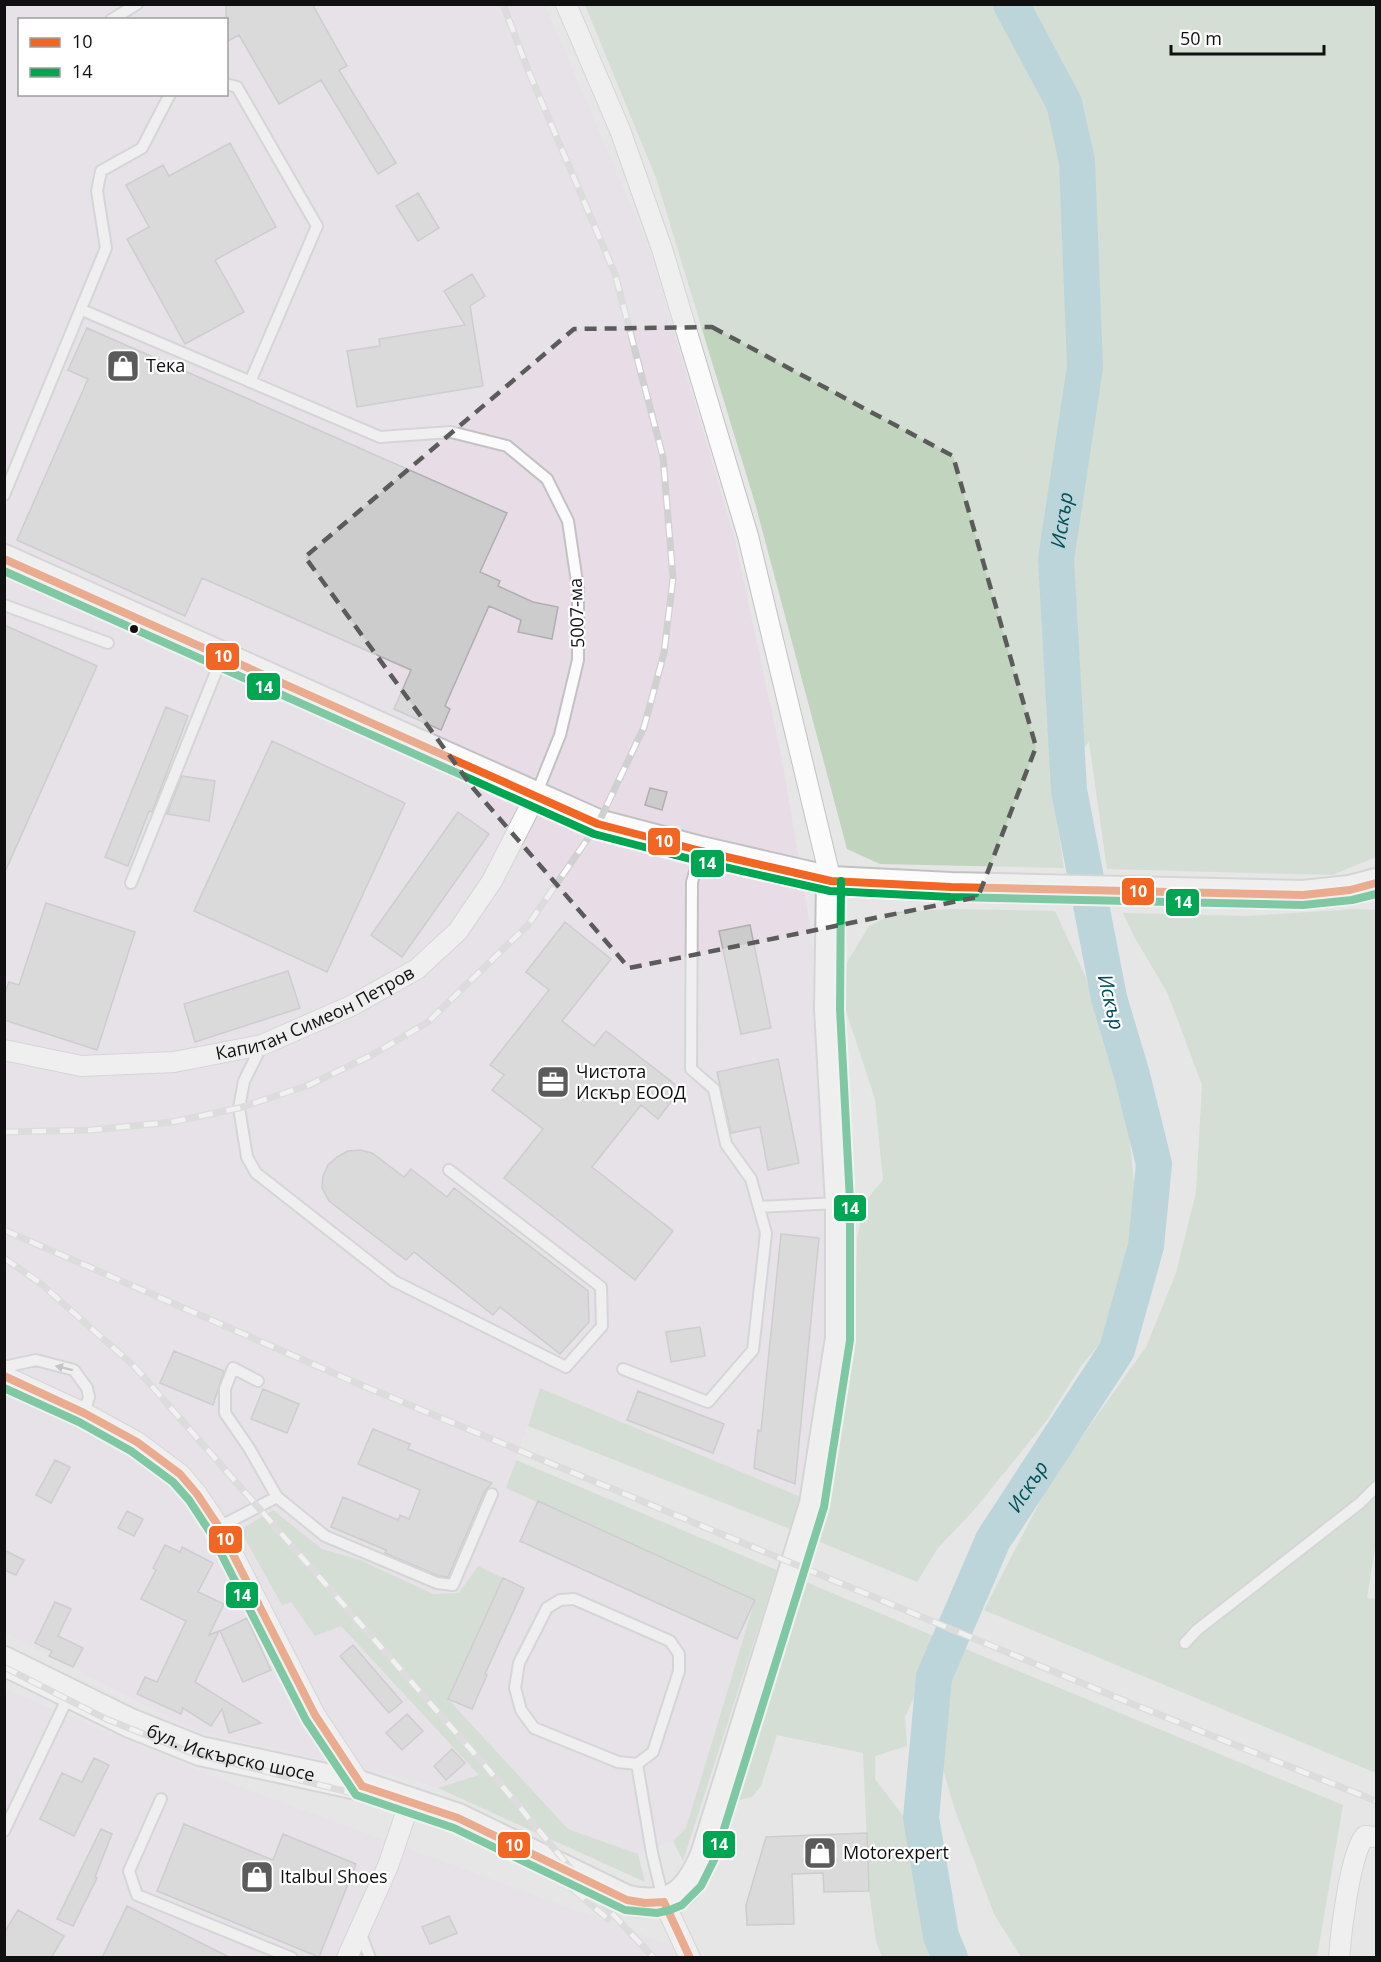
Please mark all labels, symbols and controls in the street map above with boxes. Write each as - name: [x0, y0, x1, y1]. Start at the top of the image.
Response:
- legend: [18, 18, 228, 96]
- scale bar: [1171, 18, 1324, 56]
- text: 50 m: [1180, 26, 1222, 50]
- text: 10: [72, 29, 93, 53]
- text: 14: [72, 59, 93, 83]
- shop icon: Тека: [105, 348, 141, 384]
- place label: Тека: [146, 353, 185, 377]
- water label: Искър: [1044, 490, 1079, 550]
- street label: 5007-ма: [563, 578, 589, 649]
- unlabelled marker: [128, 623, 140, 635]
- line badge: 10: [205, 642, 240, 671]
- text: 10: [214, 645, 232, 667]
- line badge: 14: [246, 672, 281, 701]
- text: 14: [255, 676, 273, 698]
- line badge: 10: [647, 827, 681, 856]
- text: 10: [655, 830, 673, 852]
- line badge: 14: [690, 849, 725, 878]
- text: 14: [698, 852, 716, 874]
- line badge: 10: [1121, 877, 1155, 906]
- text: 10: [1129, 880, 1147, 902]
- line badge: 14: [1165, 888, 1200, 917]
- text: 14: [1174, 891, 1192, 913]
- street label: Капитан Симеон Петров: [213, 960, 418, 1065]
- water label: Искър: [1092, 972, 1131, 1032]
- place label: Чистота Искър ЕООД: [576, 1059, 686, 1104]
- office icon: Чистота Искър ЕООД: [535, 1064, 571, 1100]
- line badge: 14: [833, 1194, 867, 1222]
- text: 14: [841, 1197, 859, 1219]
- one-way arrow: [55, 1362, 73, 1372]
- water label: Искър: [1001, 1455, 1054, 1517]
- line badge: 10: [208, 1525, 243, 1554]
- text: 10: [216, 1528, 234, 1550]
- line badge: 14: [225, 1581, 259, 1609]
- text: 14: [233, 1584, 251, 1606]
- street label: бул. Искърско шосе: [143, 1718, 317, 1786]
- line badge: 14: [702, 1830, 736, 1859]
- line badge: 10: [497, 1831, 531, 1859]
- text: 14: [710, 1833, 728, 1855]
- text: 10: [505, 1834, 523, 1856]
- shop icon: Motorexpert: [802, 1835, 838, 1871]
- place label: Motorexpert: [843, 1840, 949, 1864]
- shop icon: Italbul Shoes: [239, 1859, 275, 1895]
- place label: Italbul Shoes: [280, 1864, 388, 1888]

